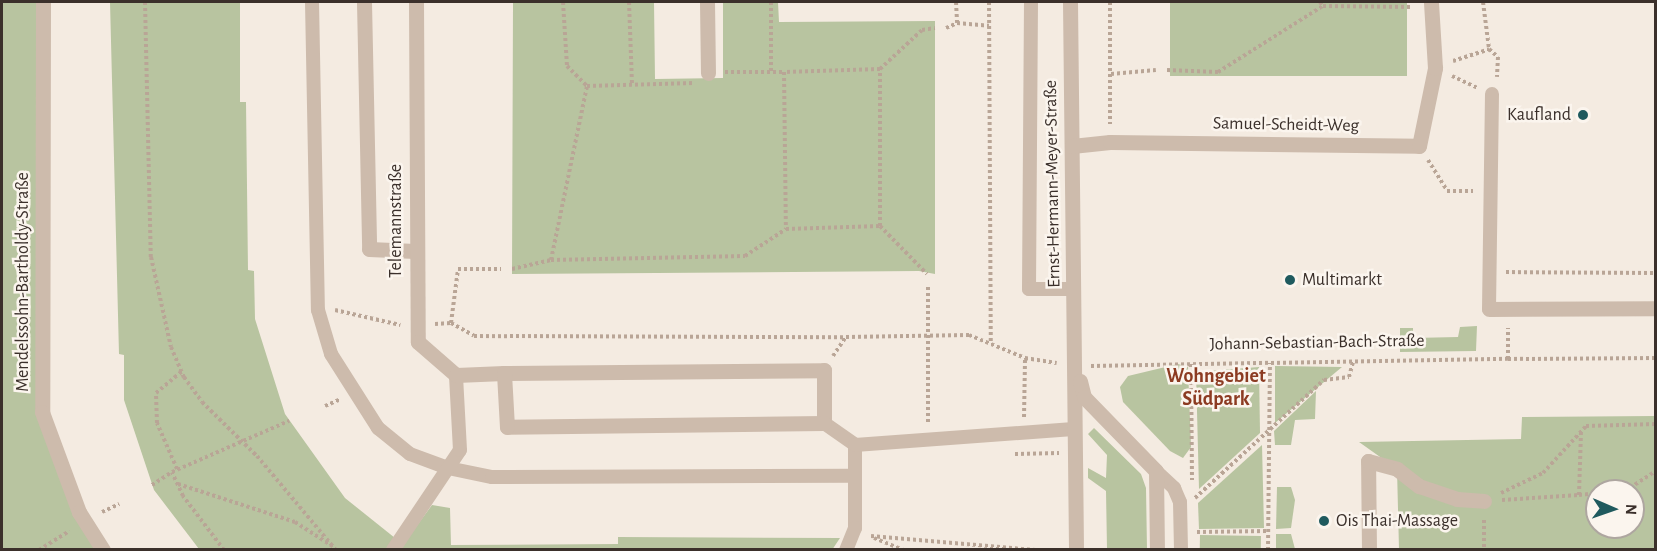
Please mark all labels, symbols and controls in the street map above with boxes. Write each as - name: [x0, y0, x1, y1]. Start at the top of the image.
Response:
- street label: Ernst-Hermann-Meyer-Straße: [1040, 80, 1066, 288]
- place label: Kaufland: [1507, 104, 1571, 126]
- marker: Kaufland: [1576, 108, 1590, 122]
- street label: Samuel-Scheidt-Weg: [1213, 113, 1359, 137]
- street label: Telemannstraße: [385, 164, 407, 278]
- street label: Mendelssohn-Bartholdy-Straße: [12, 172, 34, 392]
- place label: Multimarkt: [1302, 269, 1382, 291]
- marker: Multimarkt: [1283, 273, 1297, 287]
- street label: Johann-Sebastian-Bach-Straße: [1209, 330, 1425, 356]
- district label: Wohngebiet Südpark: [1166, 365, 1266, 412]
- north arrow: [1585, 479, 1645, 539]
- text: N: [1623, 504, 1639, 515]
- place label: Ois Thai-Massage: [1336, 510, 1458, 532]
- marker: Ois Thai-Massage: [1317, 514, 1331, 528]

